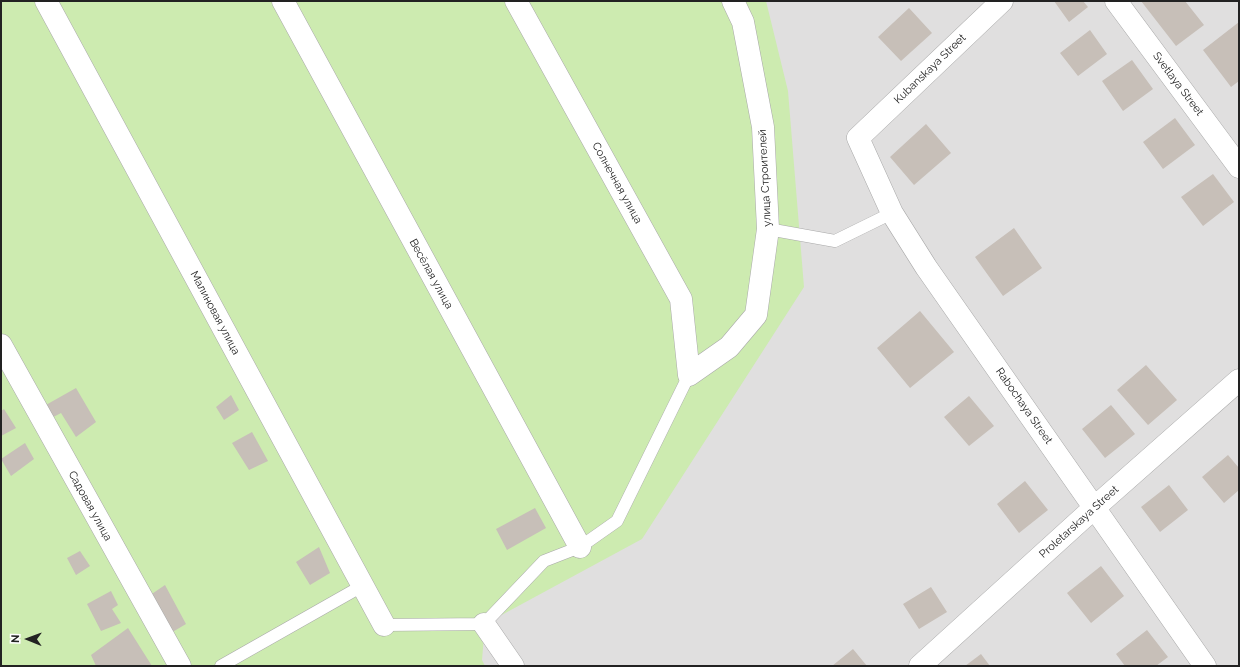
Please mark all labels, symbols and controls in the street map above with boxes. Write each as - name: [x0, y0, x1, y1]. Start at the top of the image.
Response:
- street label: Kubanskaya Street: [891, 31, 969, 107]
- street label: Svetlaya Street: [1150, 50, 1206, 118]
- street label: улица Строителей: [756, 129, 774, 227]
- street label: Солнечная улица: [589, 140, 645, 226]
- street label: Весёлая улица: [406, 237, 456, 311]
- street label: Малиновая улица: [187, 269, 243, 357]
- street label: Rabochaya Street: [993, 365, 1055, 447]
- street label: Садовая улица: [65, 469, 115, 543]
- street label: Proletarskaya Street: [1037, 483, 1121, 561]
- north arrow: [8, 619, 48, 659]
- text: N: [9, 634, 22, 643]

